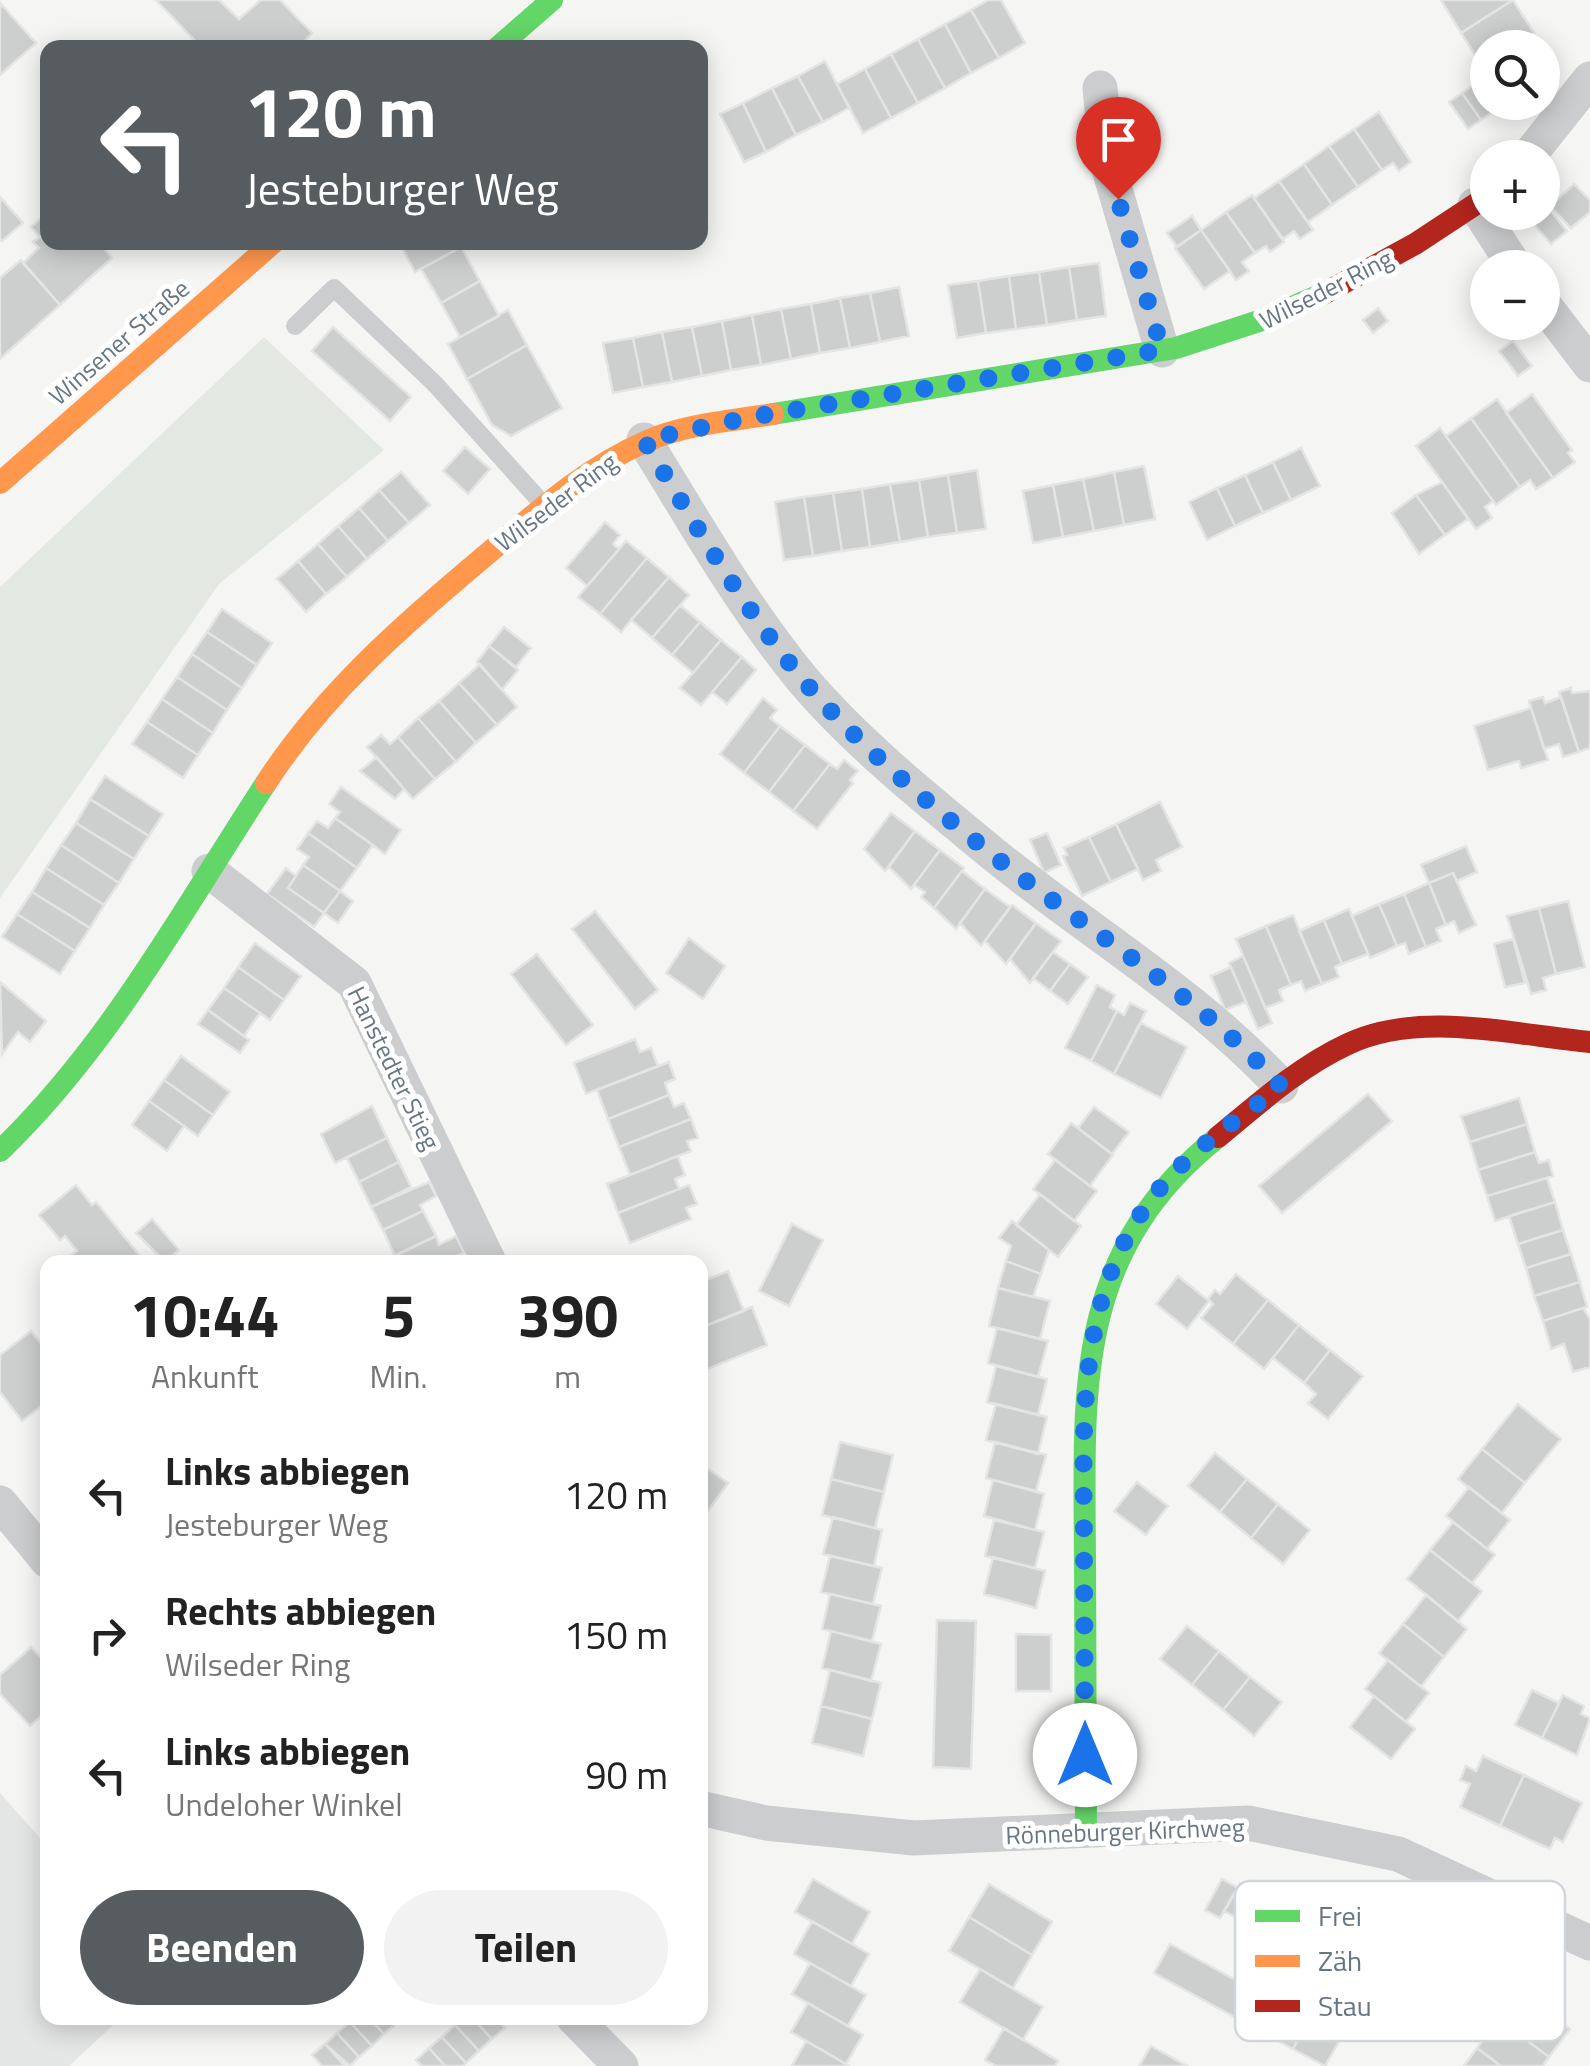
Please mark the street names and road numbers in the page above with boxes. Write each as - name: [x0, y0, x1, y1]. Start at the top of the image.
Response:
- street label: Wilseder Ring: [1253, 239, 1399, 339]
- street label: Winsener Straße: [40, 270, 198, 414]
- street label: Wilseder Ring: [487, 443, 625, 561]
- street label: Hanstedter Stieg: [338, 980, 450, 1156]
- street label: Rönneburger Kirchweg: [1005, 1808, 1245, 1854]

